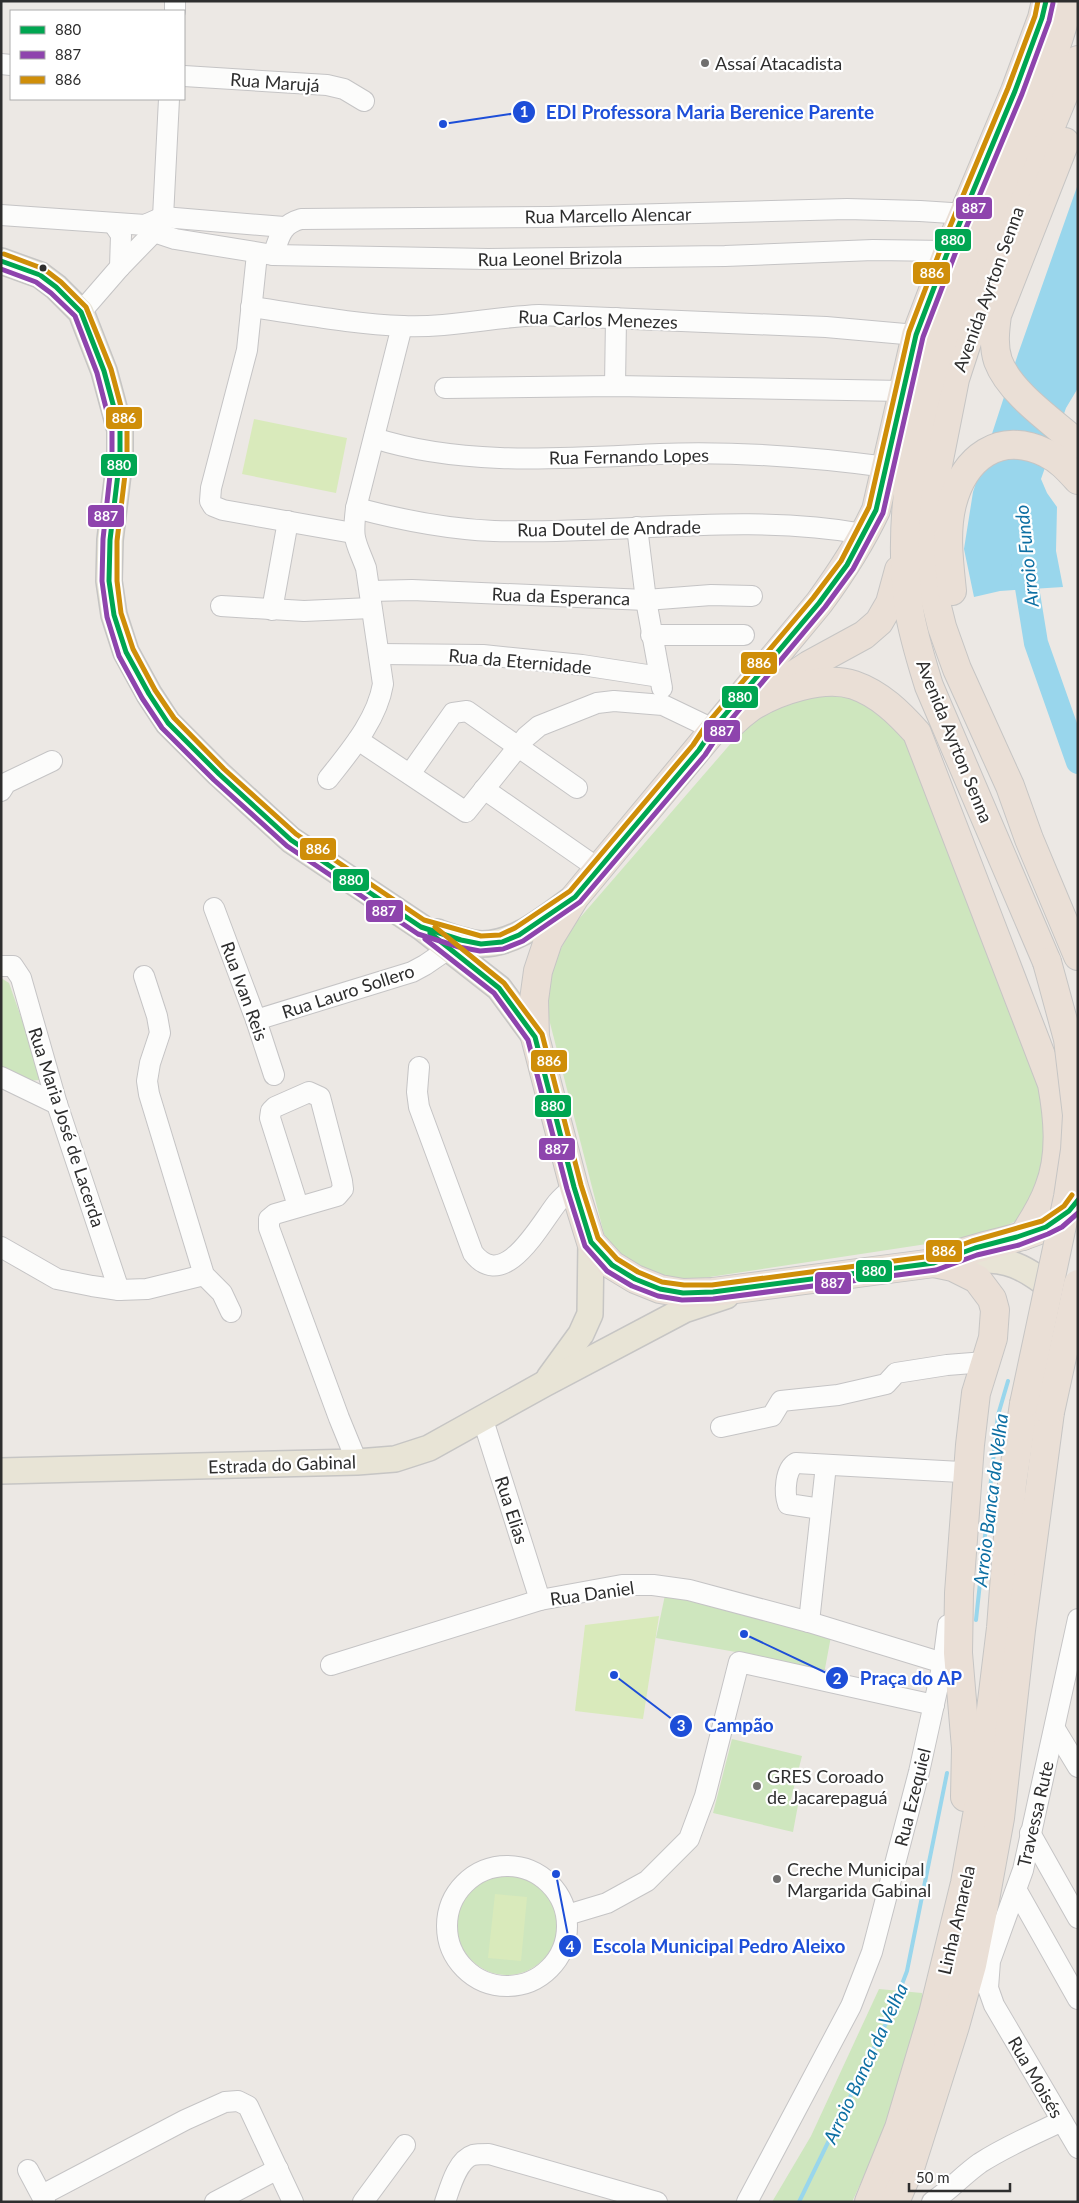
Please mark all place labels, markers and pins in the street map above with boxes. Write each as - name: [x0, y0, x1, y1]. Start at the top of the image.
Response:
- place label: Assaí Atacadista: [715, 52, 842, 74]
- marker: Assaí Atacadista: [699, 57, 711, 69]
- callout: EDI Professora Maria Berenice Parente: [511, 95, 885, 129]
- unlabelled marker: [38, 263, 48, 273]
- callout: Praça do AP: [825, 1661, 973, 1695]
- callout: Campão: [669, 1709, 783, 1743]
- place label: GRES Coroado de Jacarepaguá: [767, 1765, 887, 1808]
- marker: GRES Coroado de Jacarepaguá: [751, 1780, 763, 1792]
- place label: Creche Municipal Margarida Gabinal: [787, 1858, 931, 1901]
- marker: Creche Municipal Margarida Gabinal: [771, 1873, 783, 1885]
- callout: Escola Municipal Pedro Aleixo: [557, 1929, 856, 1963]

